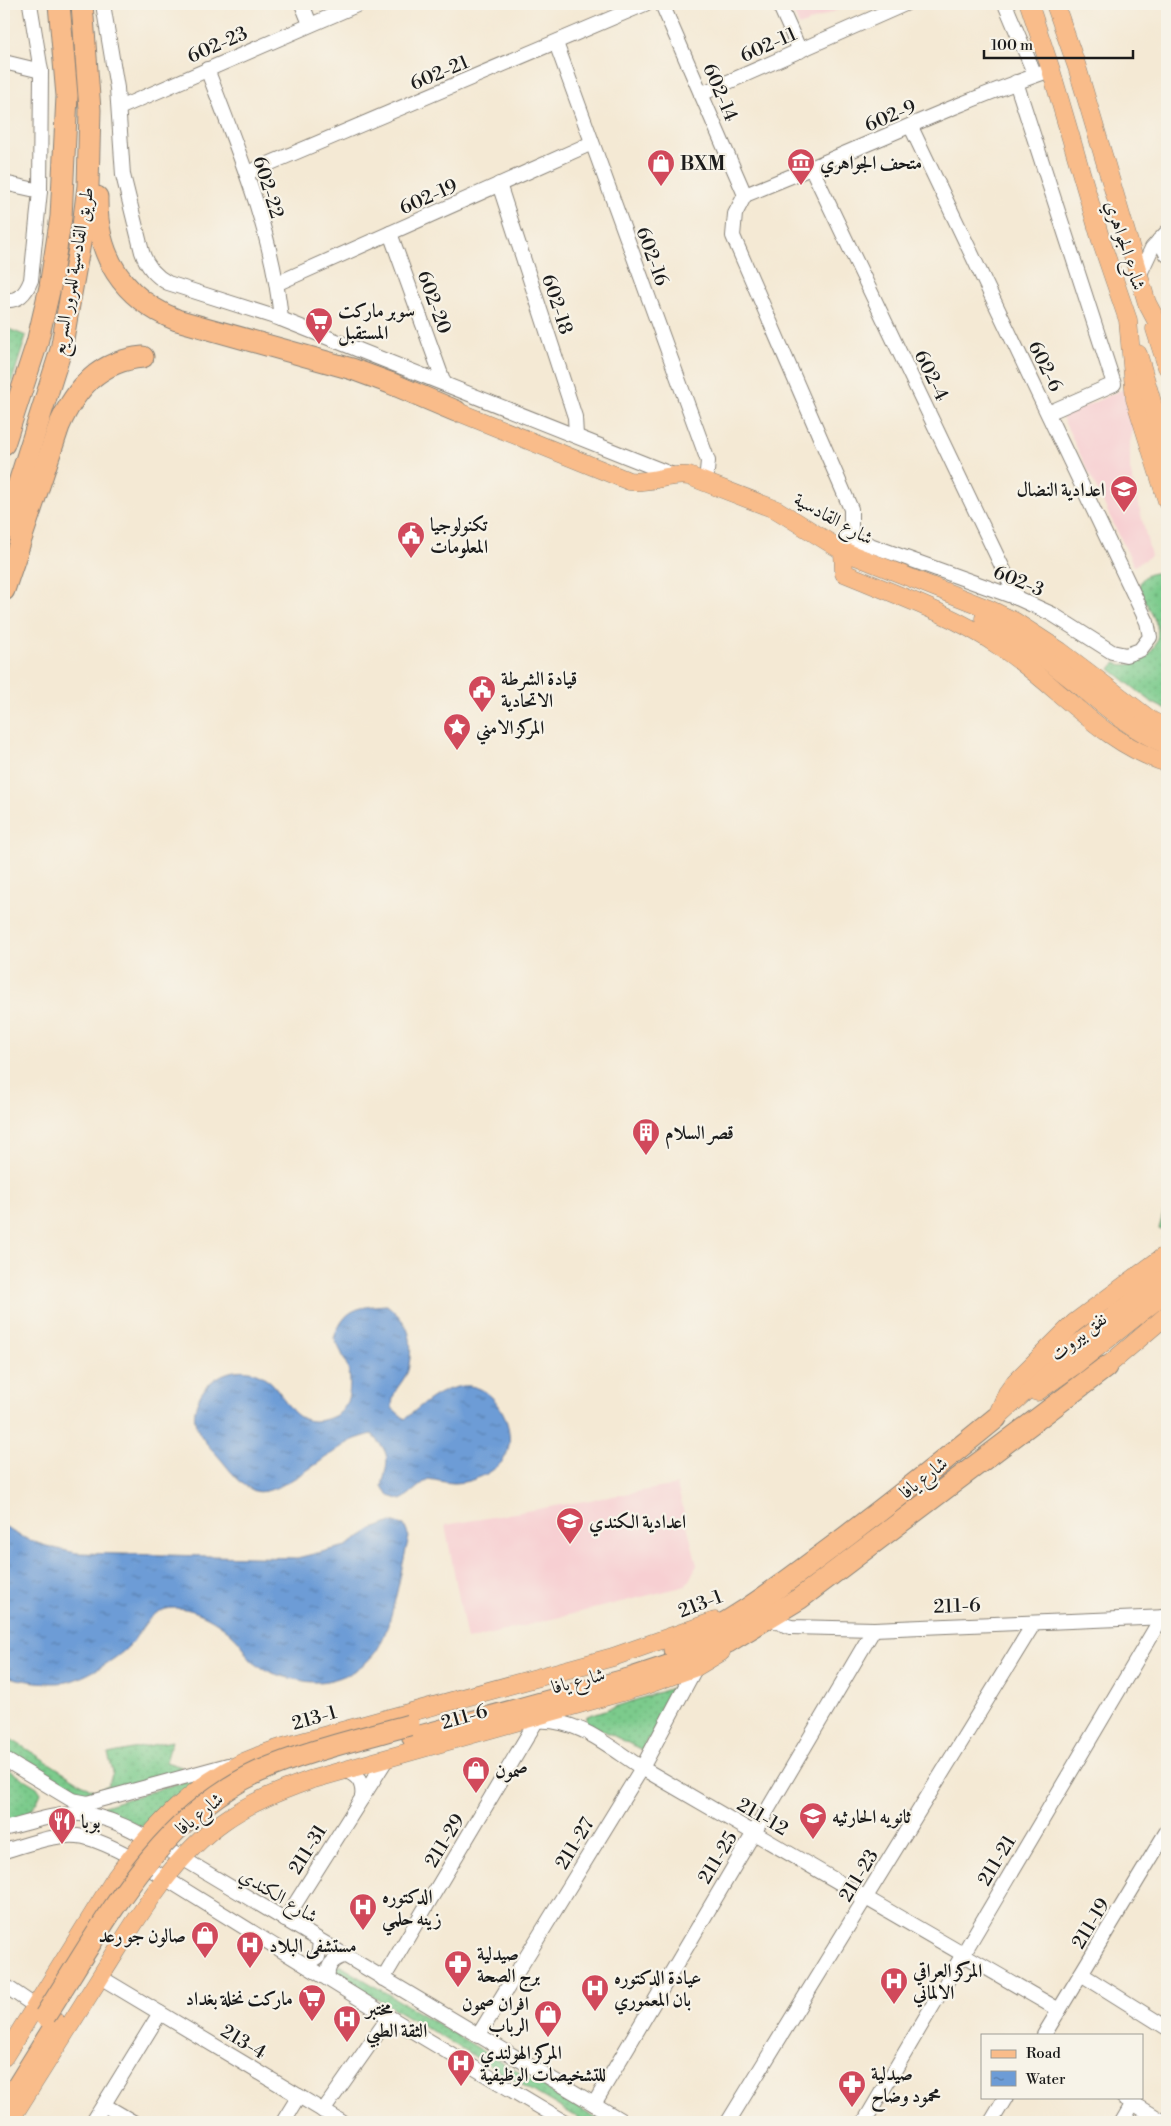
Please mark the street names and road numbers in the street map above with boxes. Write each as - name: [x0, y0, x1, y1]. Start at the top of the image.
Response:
- street label: 602-23: [184, 21, 251, 69]
- street label: 602-11: [737, 22, 800, 68]
- street label: 602-21: [406, 50, 472, 96]
- street label: 602-14: [697, 60, 743, 125]
- street label: 602-9: [861, 94, 920, 137]
- street label: 602-22: [247, 153, 289, 221]
- street label: 602-19: [396, 174, 461, 220]
- street label: طريق القادسية للمرور السريع: [46, 185, 105, 358]
- street label: شارع الجواهري: [1096, 197, 1151, 294]
- street label: 602-16: [630, 223, 674, 289]
- street label: 602-20: [412, 267, 457, 337]
- street label: 602-18: [536, 271, 578, 337]
- street label: 602-6: [1023, 337, 1068, 396]
- street label: 602-4: [909, 346, 954, 405]
- street label: شارع القادسية: [788, 487, 877, 553]
- street label: 602-3: [990, 560, 1048, 602]
- street label: نفق بيروت: [1045, 1307, 1112, 1366]
- street label: شارع يافا: [895, 1451, 954, 1506]
- street label: 213-1: [675, 1585, 726, 1623]
- street label: 211-6: [933, 1593, 981, 1619]
- street label: شارع يافا: [549, 1662, 609, 1703]
- street label: 211-6: [438, 1699, 490, 1735]
- street label: 213-1: [289, 1700, 339, 1736]
- street label: شارع يافا: [171, 1787, 230, 1843]
- street label: 211-12: [733, 1793, 792, 1841]
- street label: 211-29: [420, 1810, 470, 1872]
- street label: 211-27: [550, 1813, 600, 1874]
- street label: 211-31: [283, 1820, 332, 1879]
- street label: 211-25: [693, 1827, 743, 1888]
- street label: 211-21: [972, 1831, 1021, 1890]
- street label: 211-23: [834, 1845, 884, 1906]
- street label: شارع الكندي: [233, 1863, 322, 1931]
- street label: 211-19: [1067, 1894, 1115, 1953]
- street label: 213-4: [216, 2019, 270, 2065]

